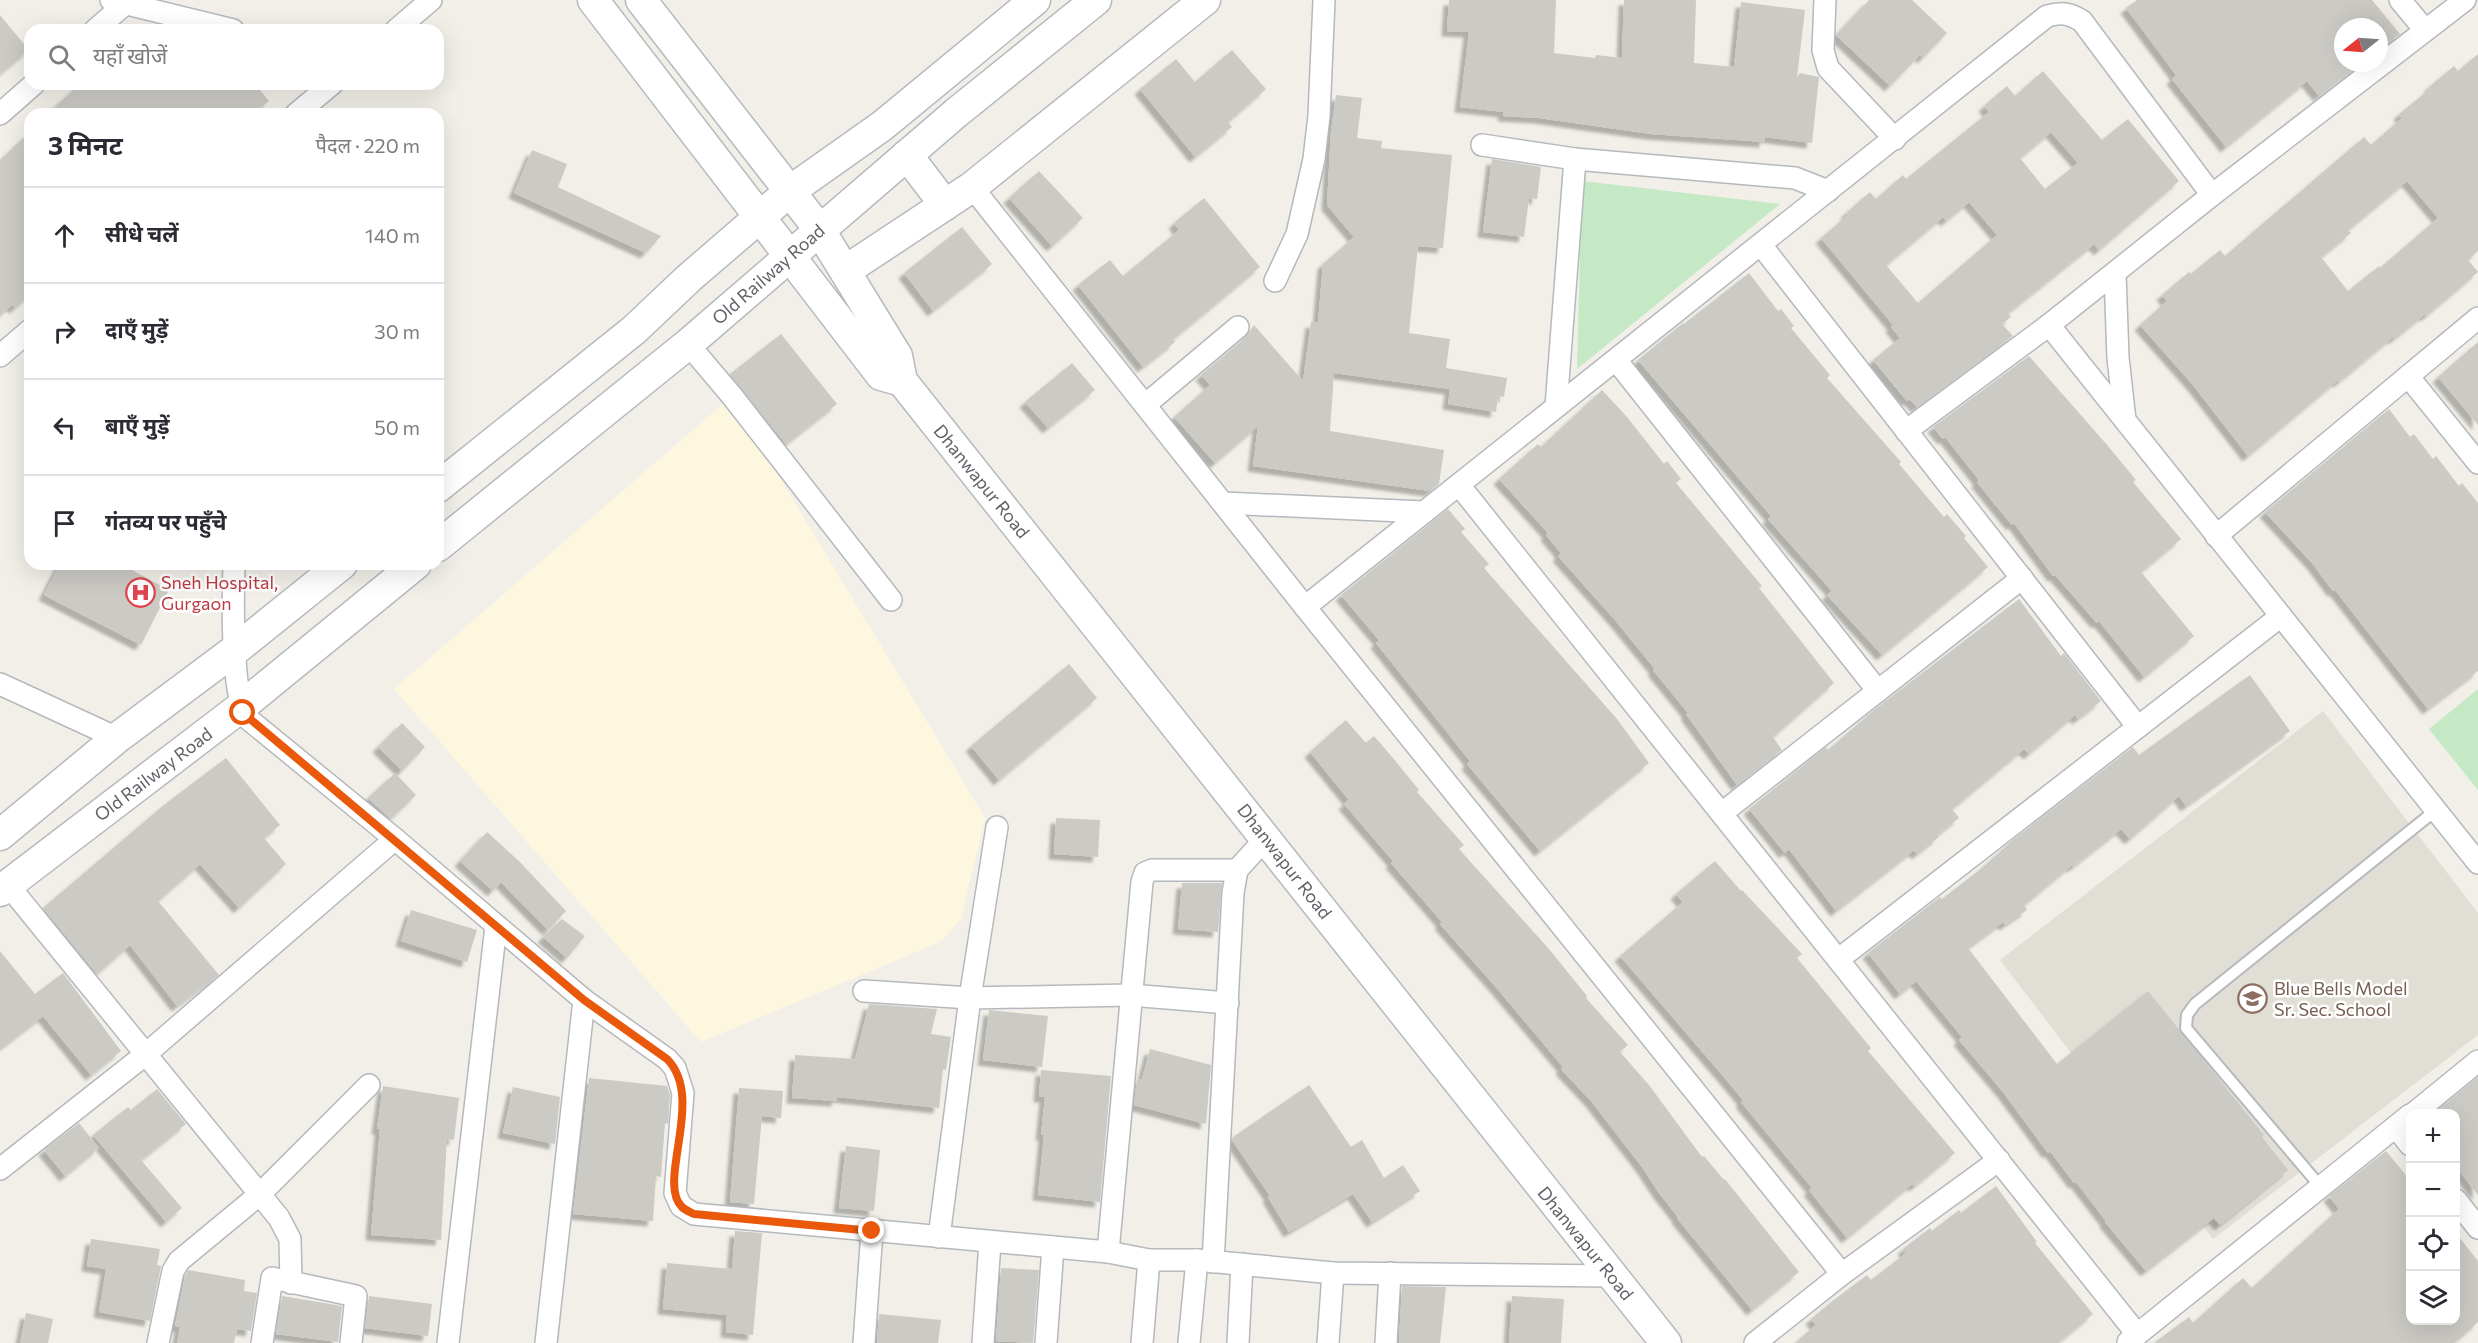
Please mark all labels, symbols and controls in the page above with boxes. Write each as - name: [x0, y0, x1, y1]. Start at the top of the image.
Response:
- north arrow: [2334, 18, 2388, 72]
- search box: [24, 24, 444, 90]
- icon: search: [45, 41, 78, 74]
- text: यहाँ खोजें: [93, 42, 167, 69]
- text: 3 मिनट: [48, 129, 123, 160]
- text: पैदल · 220 m: [316, 133, 420, 157]
- icon: ahead: [48, 219, 81, 252]
- street label: Old Railway Road: [707, 219, 829, 329]
- text: सीधे चलें: [105, 220, 179, 247]
- text: 140 m: [365, 223, 420, 247]
- icon: right: [48, 315, 81, 348]
- text: दाएँ मुड़ें: [105, 316, 168, 343]
- text: 30 m: [374, 319, 420, 343]
- icon: left: [48, 411, 81, 444]
- text: बाएँ मुड़ें: [105, 412, 170, 439]
- text: 50 m: [374, 415, 420, 439]
- street label: Dhanwapur Road: [929, 420, 1035, 542]
- icon: arrive: [48, 507, 81, 540]
- text: गंतव्य पर पहुँचे: [105, 508, 227, 535]
- place label: Sneh Hospital, Gurgaon: [161, 571, 278, 614]
- hospital icon: Sneh Hospital, Gurgaon: [124, 576, 156, 608]
- route start: [229, 699, 255, 725]
- street label: Old Railway Road: [90, 722, 216, 826]
- street label: Dhanwapur Road: [1233, 799, 1337, 923]
- place label: Blue Bells Model Sr. Sec. School: [2274, 977, 2408, 1020]
- school or university icon: Blue Bells Model Sr. Sec. School: [2237, 982, 2269, 1014]
- map controls: [2406, 1109, 2460, 1325]
- button: +: [2406, 1109, 2460, 1163]
- button: −: [2406, 1163, 2460, 1217]
- street label: Dhanwapur Road: [1533, 1182, 1639, 1304]
- route end: [858, 1217, 884, 1243]
- button: locate: [2406, 1217, 2460, 1271]
- button: layers: [2406, 1271, 2460, 1325]

